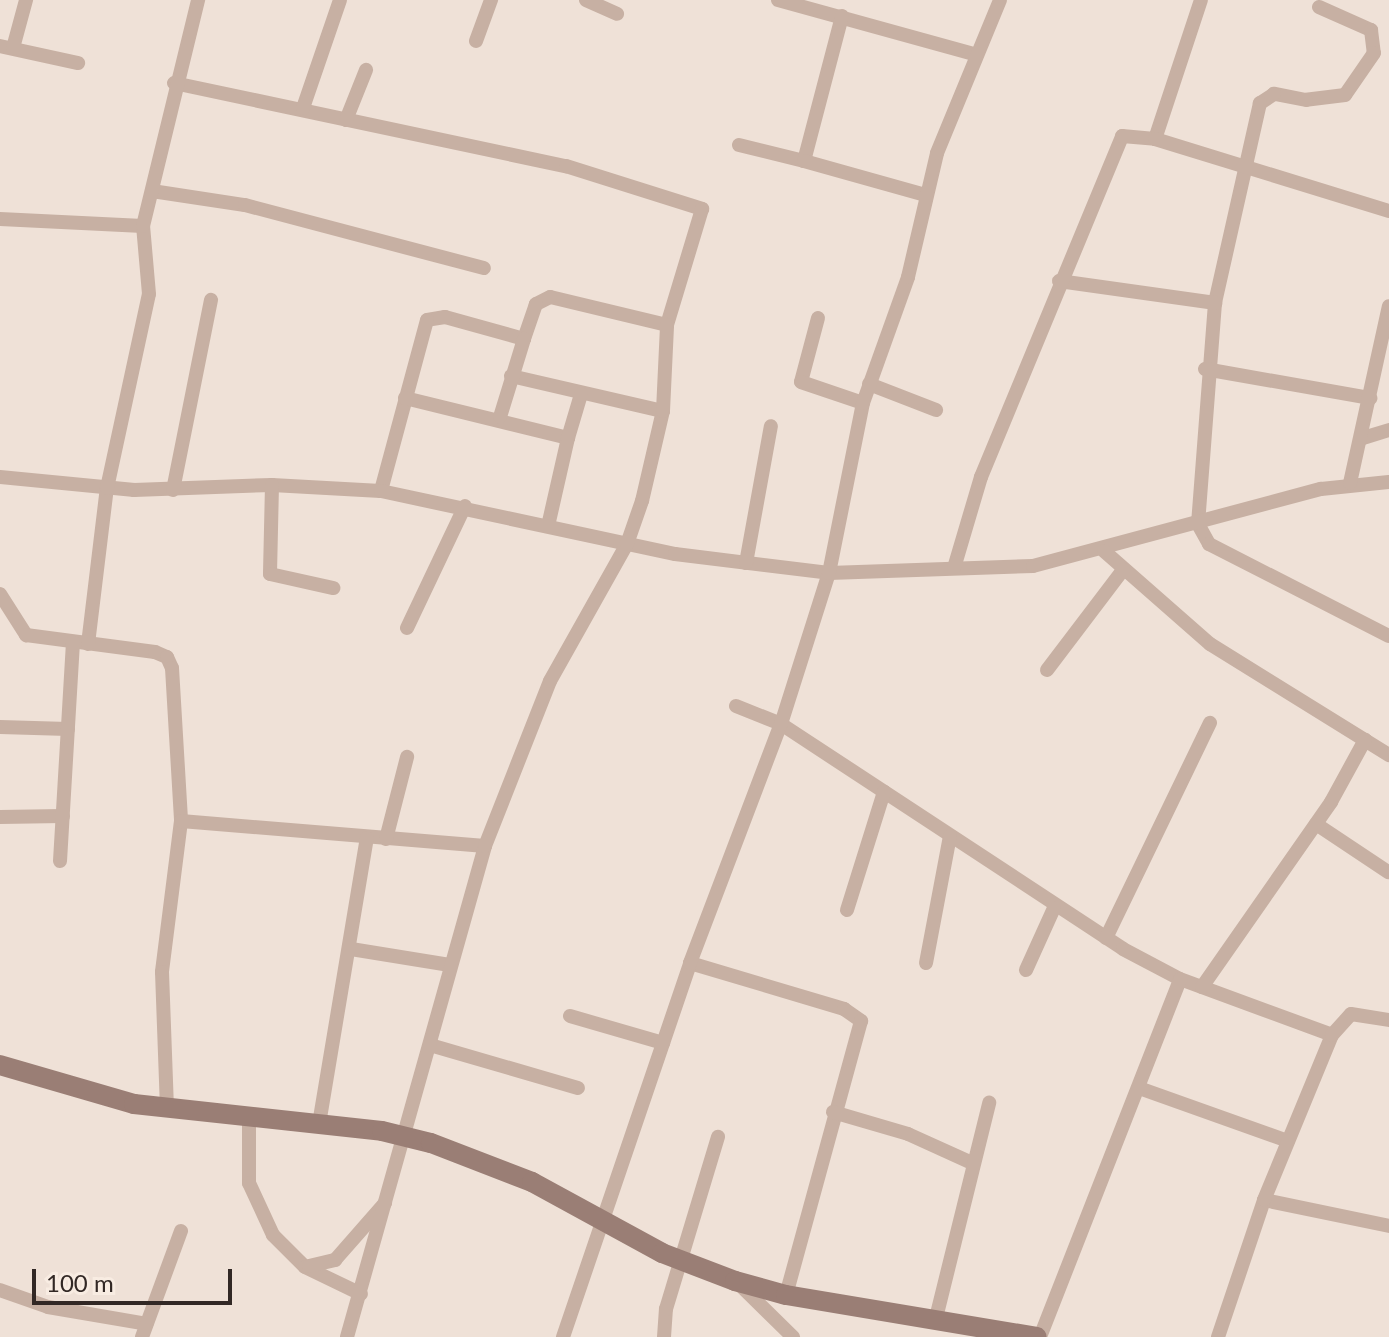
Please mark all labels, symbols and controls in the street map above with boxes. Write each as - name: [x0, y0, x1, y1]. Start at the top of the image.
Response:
- scale bar: [36, 1253, 236, 1303]
- text: 100 m: [46, 1268, 114, 1297]

